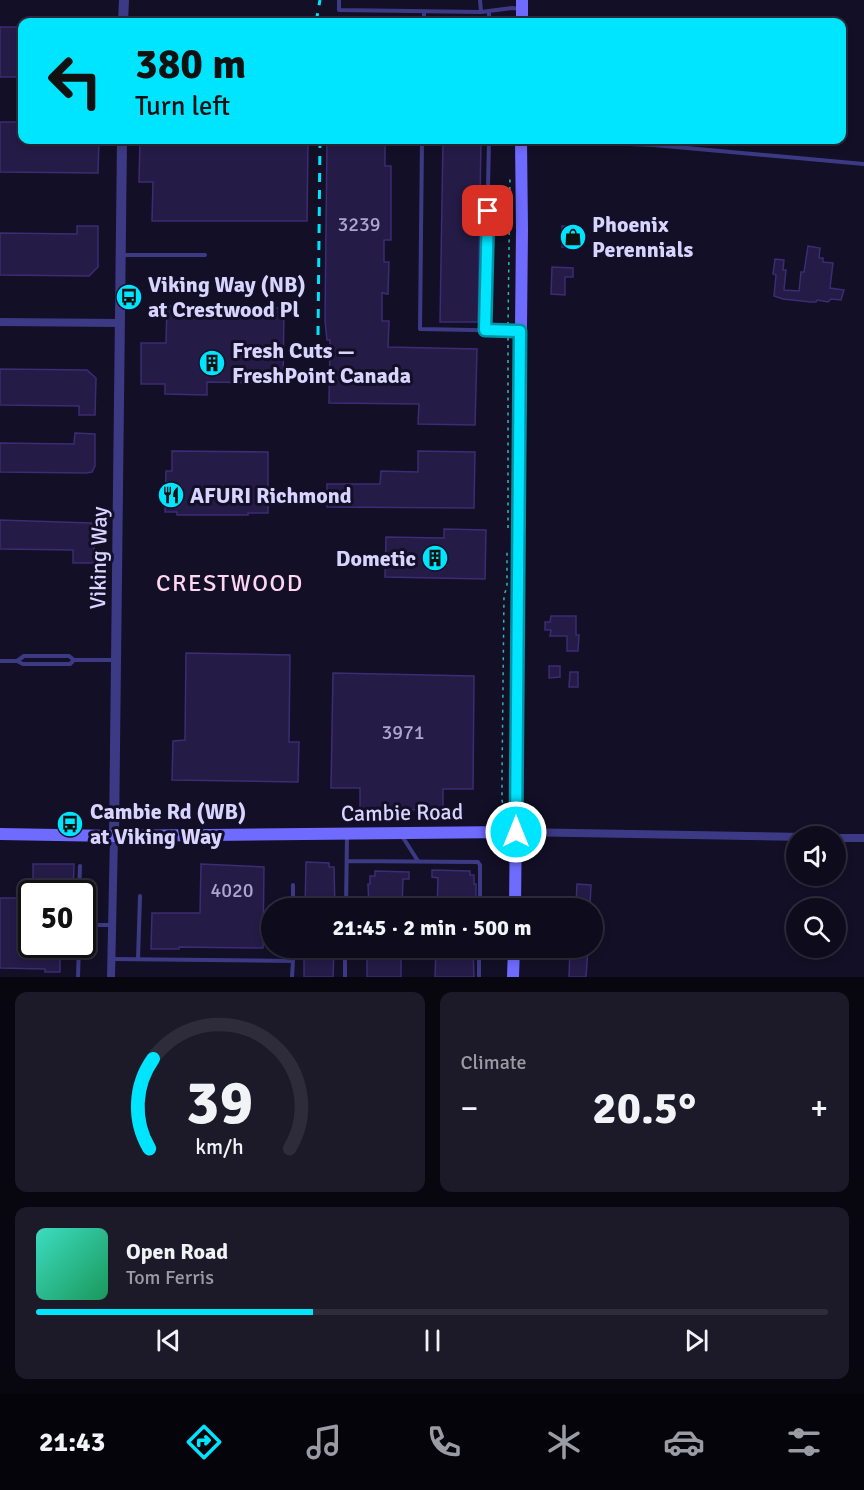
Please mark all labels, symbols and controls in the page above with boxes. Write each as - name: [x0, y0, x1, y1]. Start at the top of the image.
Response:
- text: 380 m: [135, 39, 246, 90]
- icon: left: [36, 42, 114, 120]
- text: Turn left: [135, 90, 230, 123]
- pin: [462, 185, 513, 236]
- icon: arrive: [471, 194, 504, 227]
- place label: Phoenix Perennials: [592, 211, 694, 263]
- house number: 3239: [337, 212, 381, 237]
- shop icon: Phoenix Perennials: [558, 222, 588, 252]
- place label: Viking Way (NB) at Crestwood Pl: [148, 271, 306, 323]
- bus stop icon: Viking Way (NB) at Crestwood Pl: [114, 282, 144, 312]
- place label: Fresh Cuts — FreshPoint Canada: [232, 337, 411, 389]
- building icon: Fresh Cuts — FreshPoint Canada: [197, 348, 227, 378]
- restaurant icon: AFURI Richmond: [156, 480, 186, 510]
- place label: AFURI Richmond: [190, 482, 352, 509]
- street label: Viking Way: [84, 506, 113, 610]
- building icon: Dometic: [420, 543, 450, 573]
- place label: Dometic: [336, 545, 416, 572]
- district label: CRESTWOOD: [156, 568, 304, 598]
- house number: 3971: [381, 720, 425, 745]
- place label: Cambie Rd (WB) at Viking Way: [90, 798, 246, 850]
- street label: Cambie Road: [341, 798, 463, 827]
- position arrow: [484, 800, 548, 864]
- bus stop icon: Cambie Rd (WB) at Viking Way: [55, 809, 85, 839]
- map controls: [786, 826, 846, 958]
- button: sound: [786, 826, 846, 886]
- house number: 4020: [210, 878, 254, 903]
- speed limit sign: 50: [18, 880, 96, 958]
- button: search: [786, 898, 846, 958]
- text: 21:45 · 2 min · 500 m: [332, 914, 532, 941]
- text: Climate: [461, 1050, 526, 1075]
- text: 39: [186, 1064, 253, 1141]
- text: 20.5°: [592, 1081, 696, 1136]
- text: −: [461, 1088, 478, 1129]
- text: +: [810, 1088, 828, 1129]
- text: km/h: [195, 1134, 244, 1160]
- text: Open Road: [126, 1238, 228, 1265]
- text: Tom Ferris: [126, 1265, 214, 1290]
- icon: previous: [152, 1324, 185, 1357]
- icon: pause: [416, 1324, 449, 1357]
- icon: next: [680, 1324, 713, 1357]
- icon: directions: [183, 1421, 225, 1463]
- icon: music: [303, 1421, 345, 1463]
- icon: phone: [423, 1421, 465, 1463]
- icon: climate: [543, 1421, 585, 1463]
- icon: car: [663, 1421, 705, 1463]
- icon: filters: [783, 1421, 825, 1463]
- text: 21:43: [39, 1426, 105, 1459]

